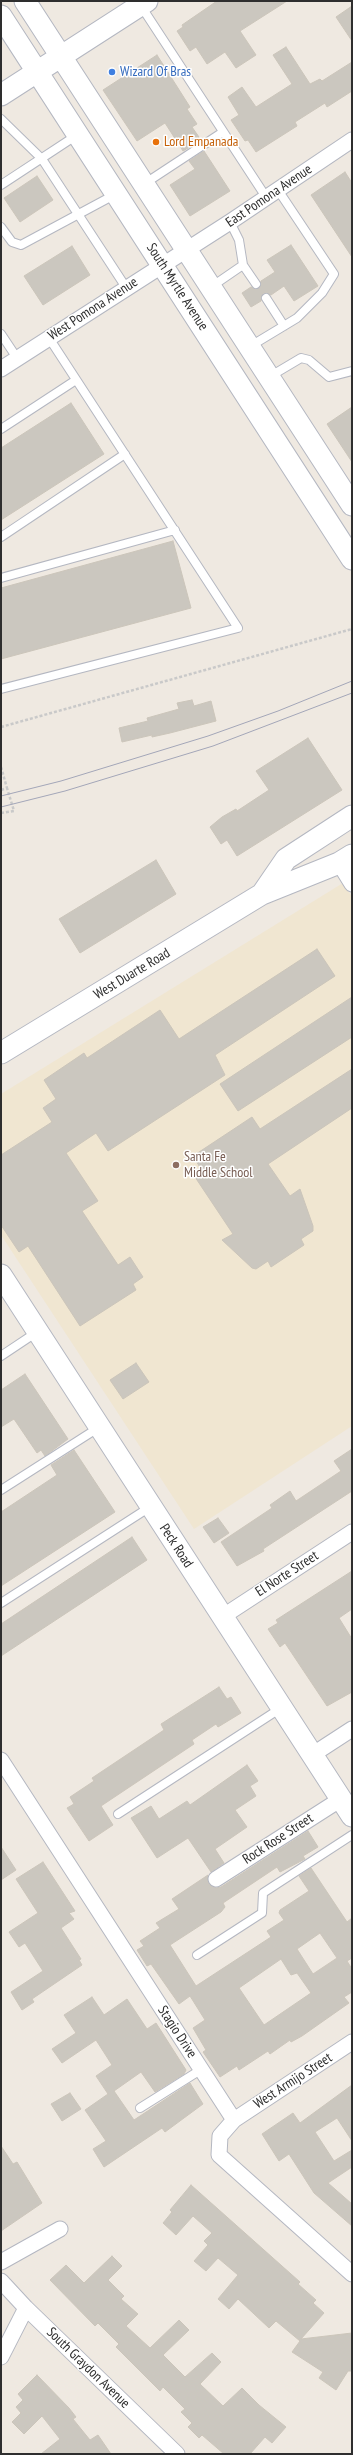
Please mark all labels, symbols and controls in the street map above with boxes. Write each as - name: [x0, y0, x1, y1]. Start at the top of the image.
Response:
- place label: Wizard Of Bras: [120, 64, 191, 80]
- marker: Wizard Of Bras: [107, 67, 117, 77]
- place label: Lord Empanada: [164, 134, 238, 150]
- marker: Lord Empanada: [151, 137, 161, 147]
- street label: East Pomona Avenue: [223, 161, 315, 231]
- street label: South Myrtle Avenue: [143, 240, 211, 334]
- street label: West Pomona Avenue: [45, 274, 141, 344]
- street label: West Duarte Road: [91, 945, 173, 1003]
- place label: Santa Fe Middle School: [184, 1149, 253, 1182]
- marker: Santa Fe Middle School: [171, 1160, 181, 1170]
- street label: Peck Road: [156, 1521, 196, 1571]
- street label: El Norte Street: [252, 1547, 322, 1601]
- street label: Rock Rose Street: [240, 1810, 316, 1868]
- street label: Stagio Drive: [154, 2003, 200, 2061]
- street label: West Armijo Street: [251, 2049, 335, 2113]
- street label: South Graydon Avenue: [43, 2324, 133, 2412]

